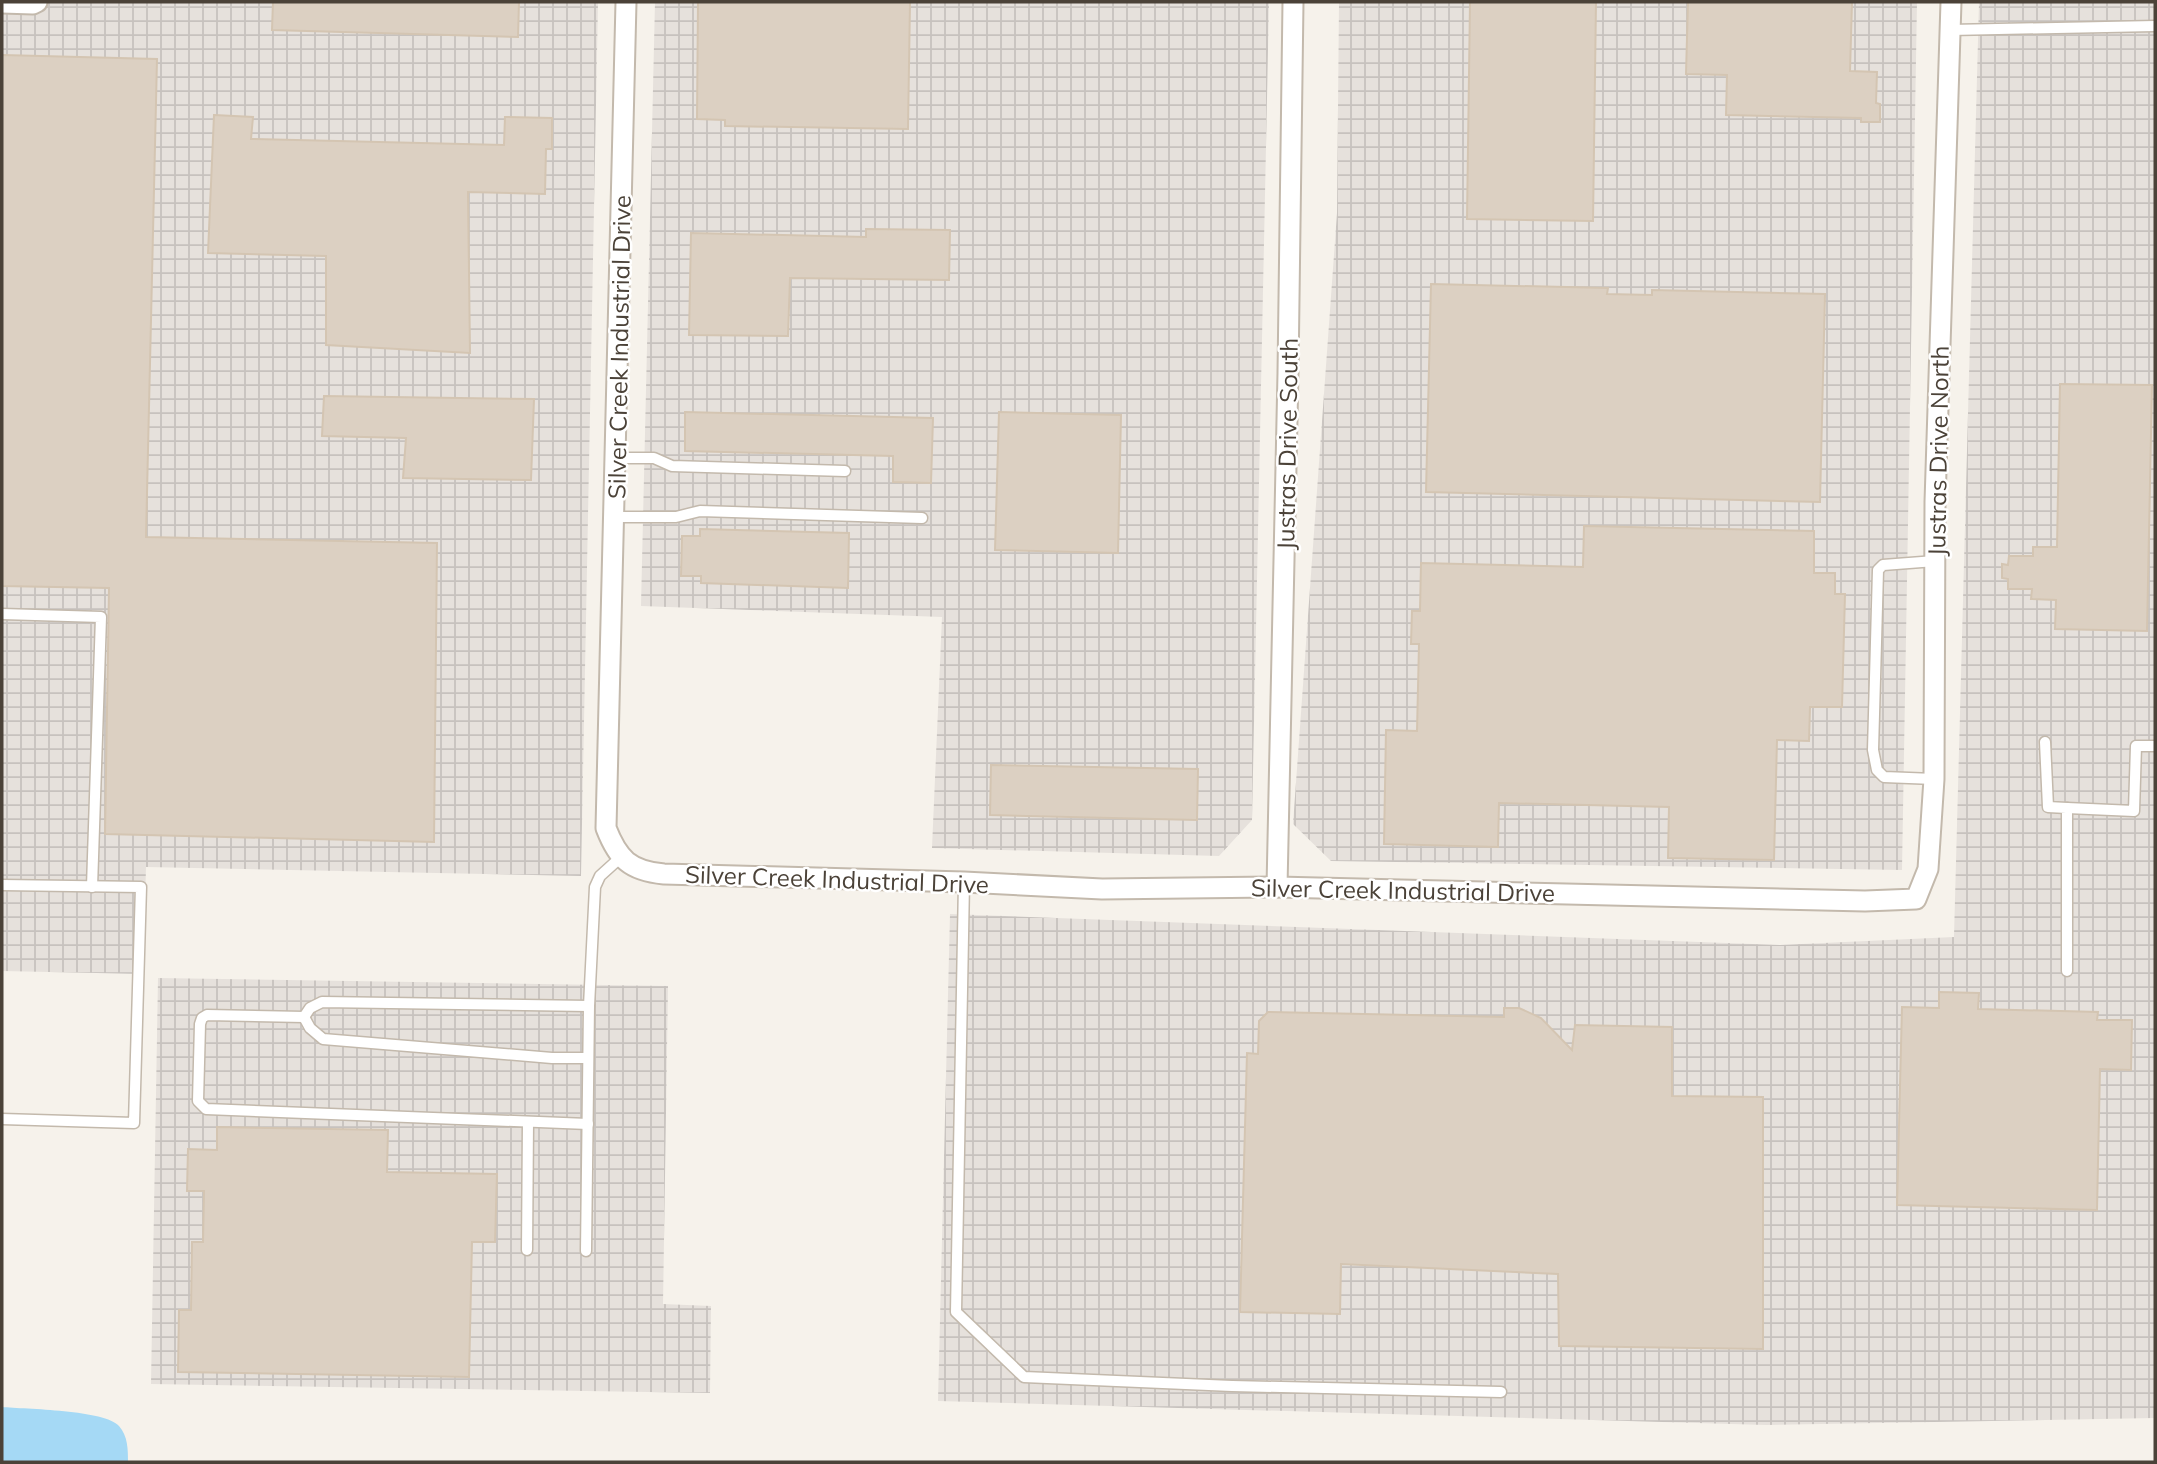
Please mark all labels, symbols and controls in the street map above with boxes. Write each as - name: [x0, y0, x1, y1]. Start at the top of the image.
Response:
- street label: Silver Creek Industrial Drive: [601, 195, 637, 499]
- street label: Justras Drive South: [1270, 338, 1304, 550]
- street label: Justras Drive North: [1921, 345, 1955, 557]
- street label: Silver Creek Industrial Drive: [684, 859, 990, 899]
- street label: Silver Creek Industrial Drive: [1251, 872, 1555, 908]

